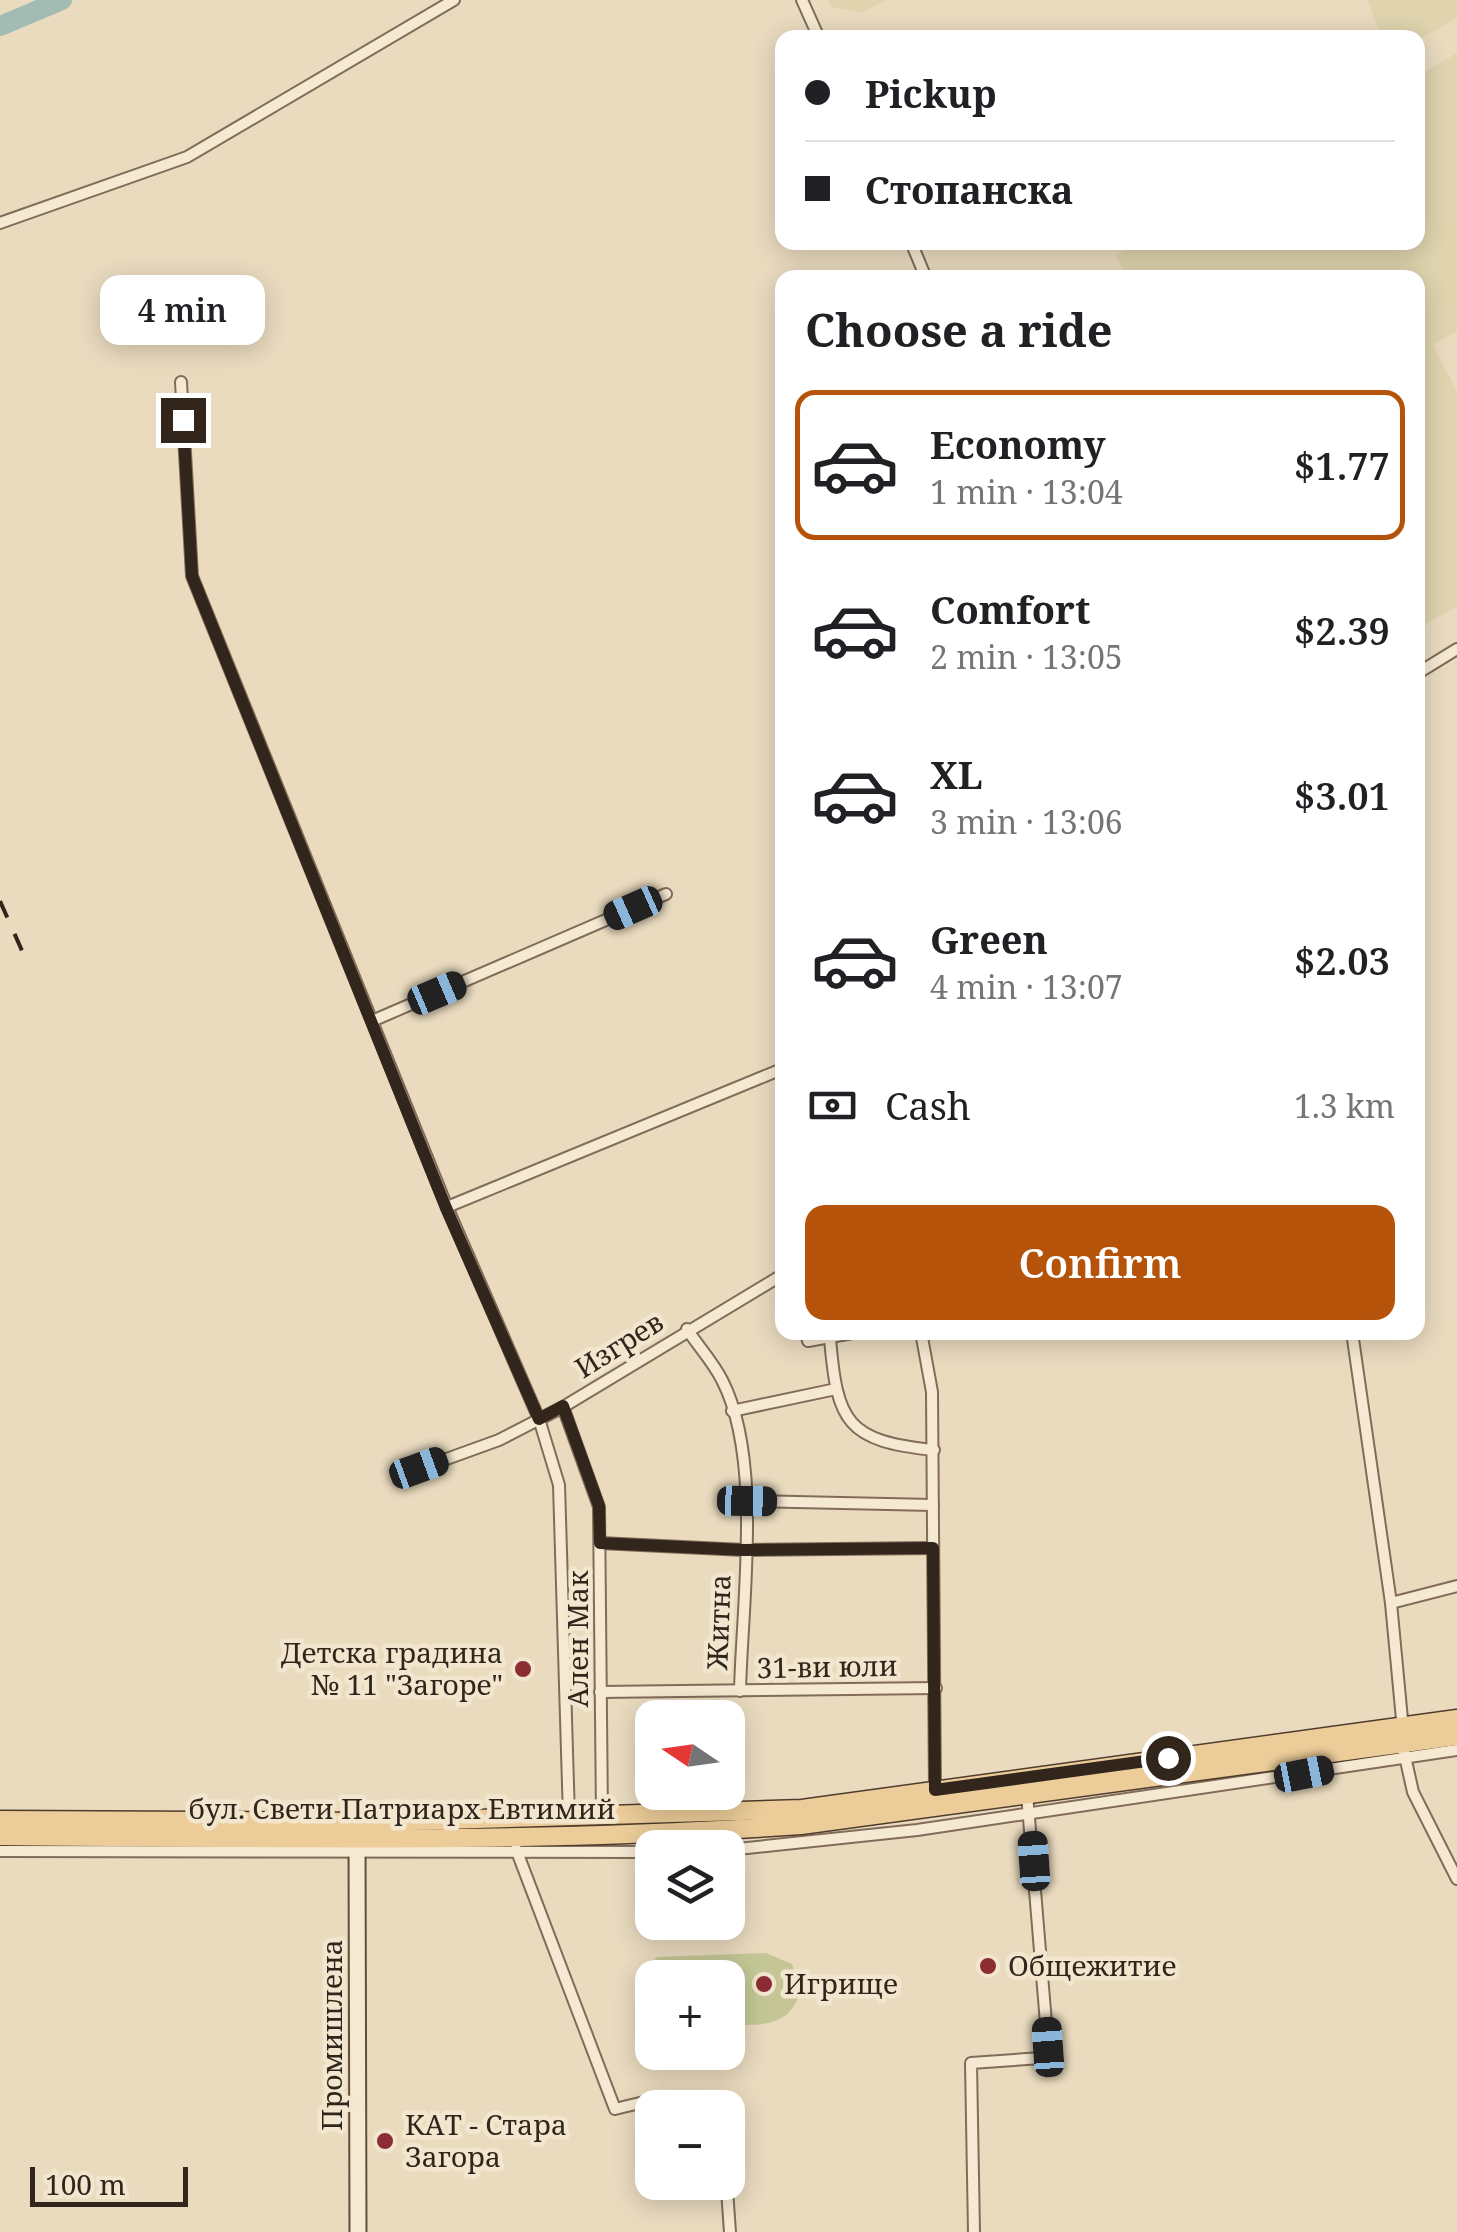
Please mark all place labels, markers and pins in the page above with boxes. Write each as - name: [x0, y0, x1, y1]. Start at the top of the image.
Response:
- place label: Детска градина № 11 "Загоре": [281, 1633, 503, 1703]
- marker: Детска градина № 11 "Загоре": [512, 1658, 534, 1680]
- place label: Общежитие: [1008, 1946, 1176, 1984]
- marker: Общежитие: [977, 1955, 999, 1977]
- place label: Игрище: [784, 1964, 898, 2002]
- marker: Игрище: [753, 1973, 775, 1995]
- place label: КАТ - Стара Загора: [405, 2105, 567, 2175]
- marker: КАТ - Стара Загора: [374, 2130, 396, 2152]

